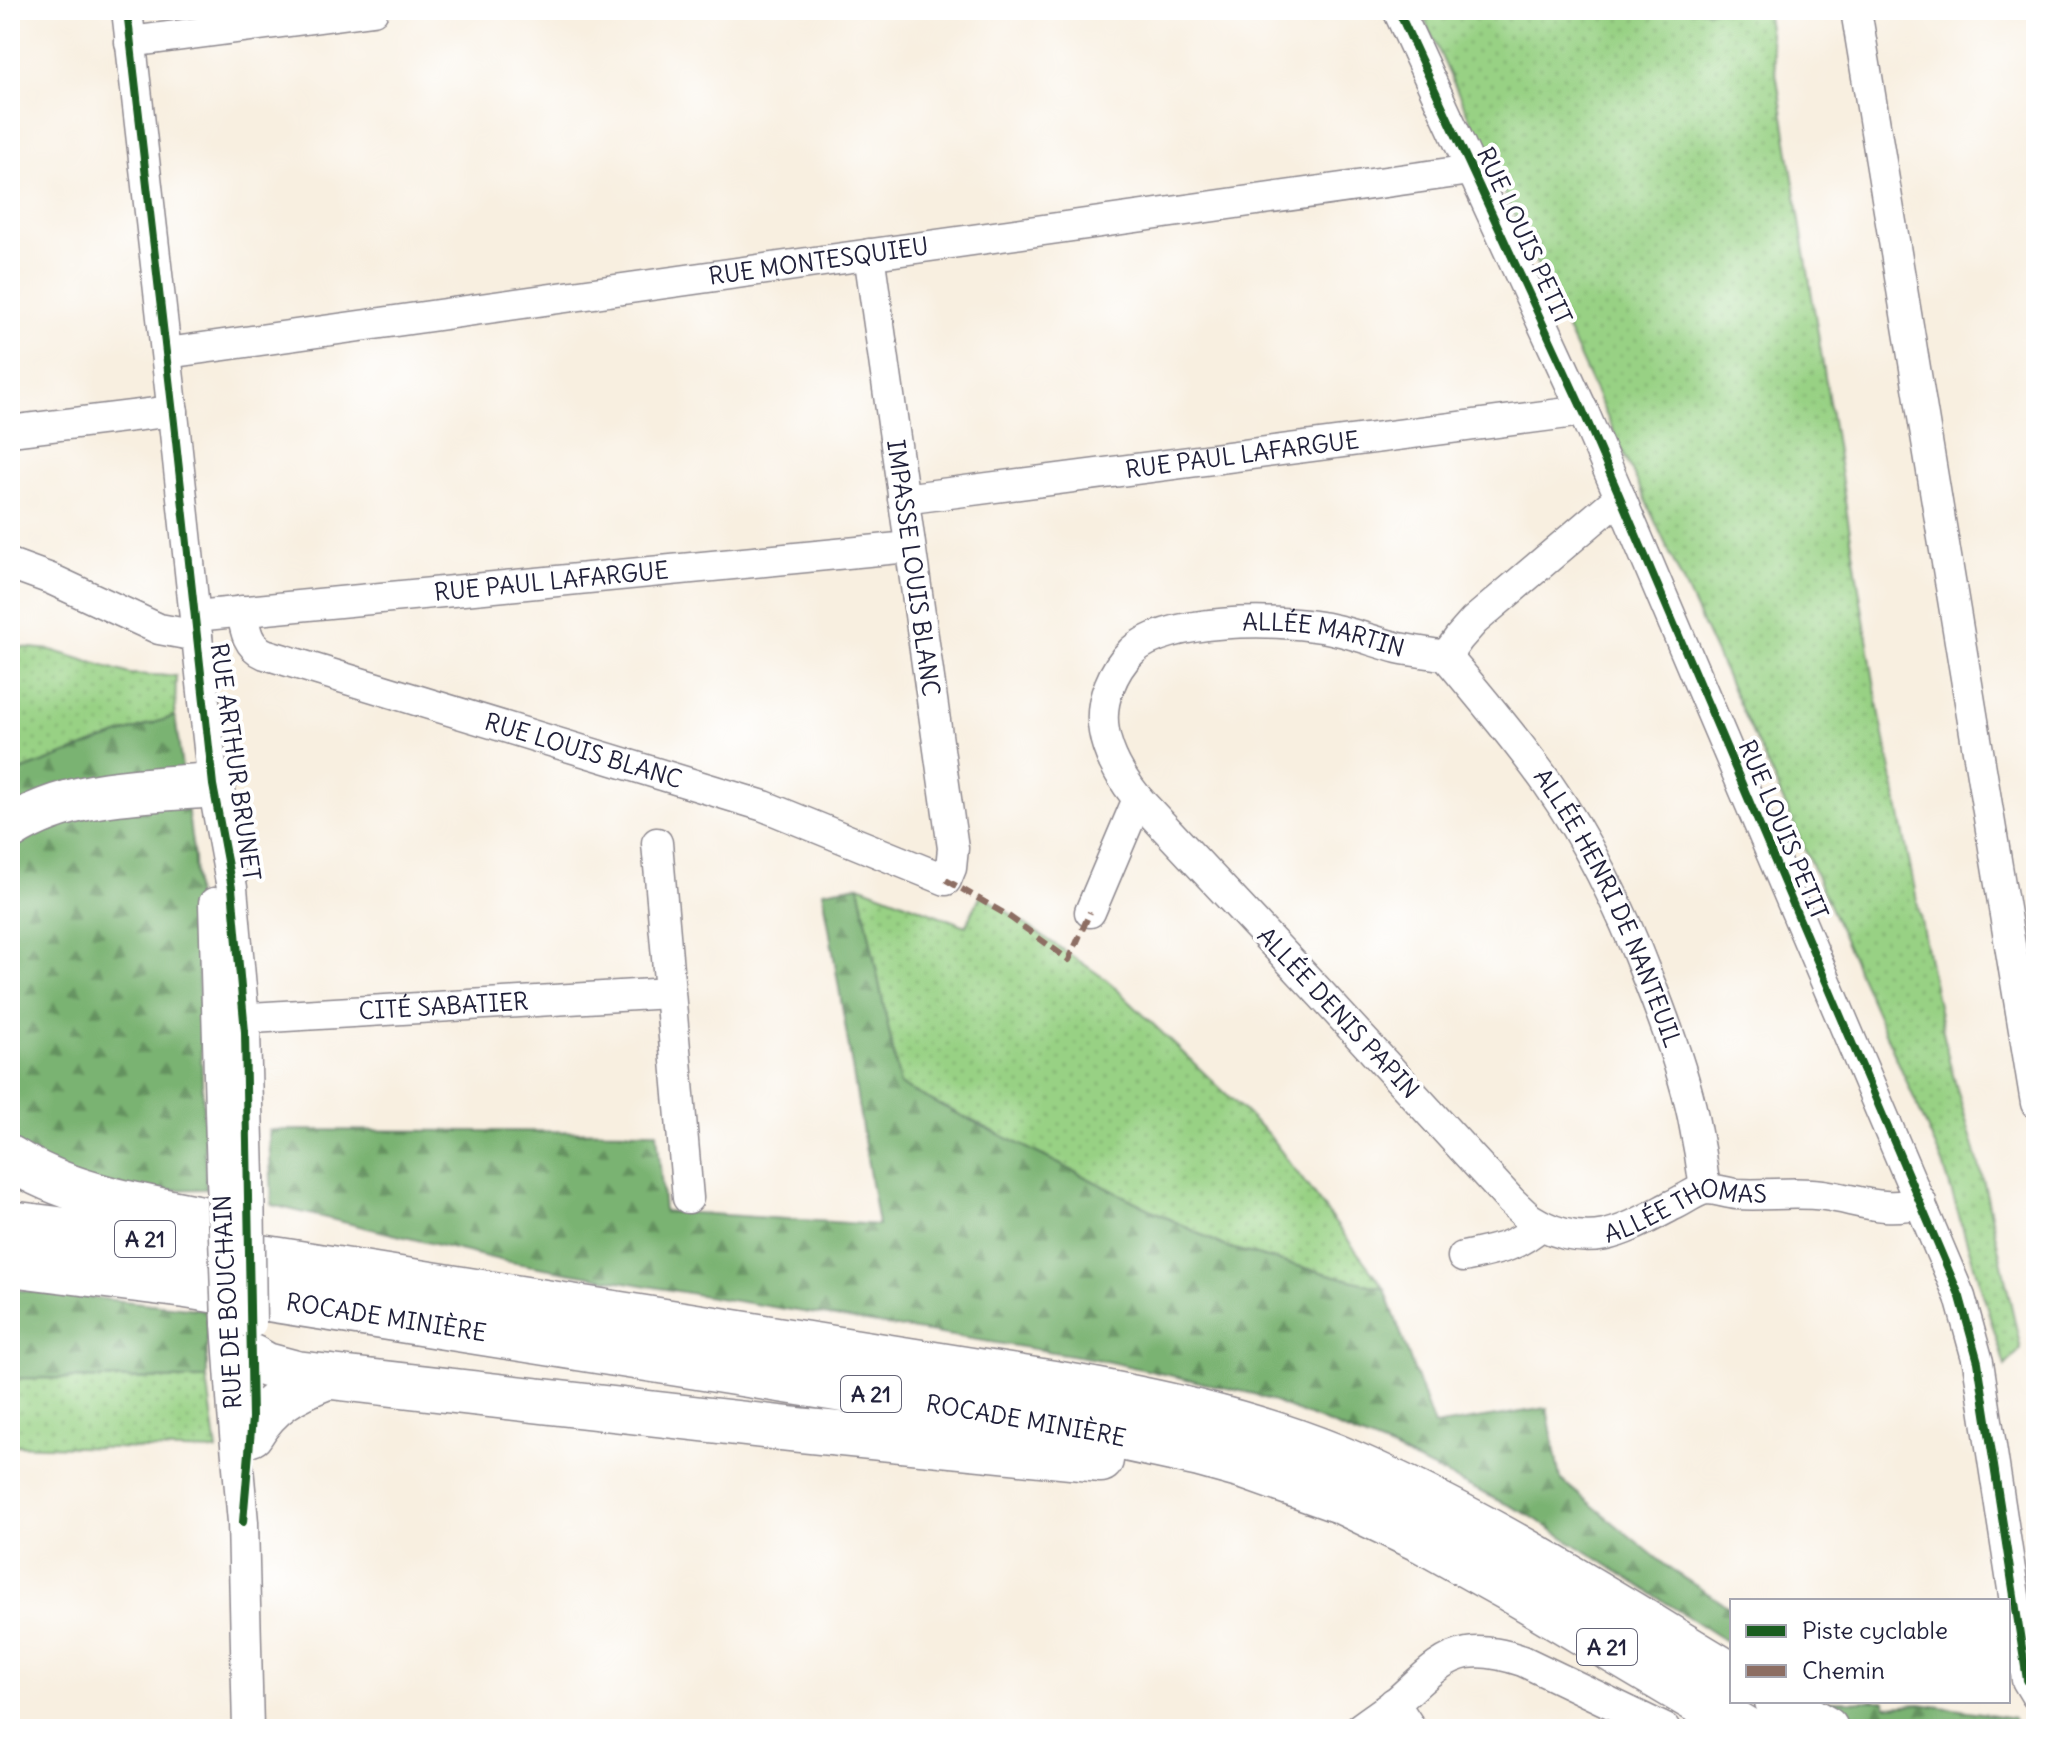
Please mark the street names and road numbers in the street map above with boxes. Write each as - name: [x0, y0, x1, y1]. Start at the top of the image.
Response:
- street label: RUE LOUIS PETIT: [1471, 142, 1579, 329]
- street label: RUE MONTESQUIEU: [707, 230, 930, 291]
- street label: RUE PAUL LAFARGUE: [1123, 424, 1361, 484]
- street label: IMPASSE LOUIS BLANC: [881, 438, 947, 698]
- street label: RUE PAUL LAFARGUE: [433, 554, 670, 607]
- street label: ALLÉE MARTIN: [1242, 606, 1408, 663]
- street label: RUE ARTHUR BRUNET: [204, 641, 268, 882]
- street label: RUE LOUIS BLANC: [481, 706, 686, 794]
- street label: RUE LOUIS PETIT: [1733, 735, 1835, 924]
- street label: ALLÉE HENRI DE NANTEUIL: [1528, 762, 1688, 1051]
- street label: ALLÉE DENIS PAPIN: [1252, 921, 1426, 1104]
- street label: CITÉ SABATIER: [358, 985, 529, 1026]
- street label: ALLÉE THOMAS: [1601, 1172, 1767, 1249]
- street label: RUE DE BOUCHAIN: [206, 1194, 248, 1410]
- road number: A 21: [115, 1221, 175, 1257]
- street label: ROCADE MINIÈRE: [284, 1286, 489, 1347]
- road number: A 21: [841, 1376, 901, 1412]
- street label: ROCADE MINIÈRE: [924, 1388, 1129, 1453]
- road number: A 21: [1577, 1629, 1637, 1665]

